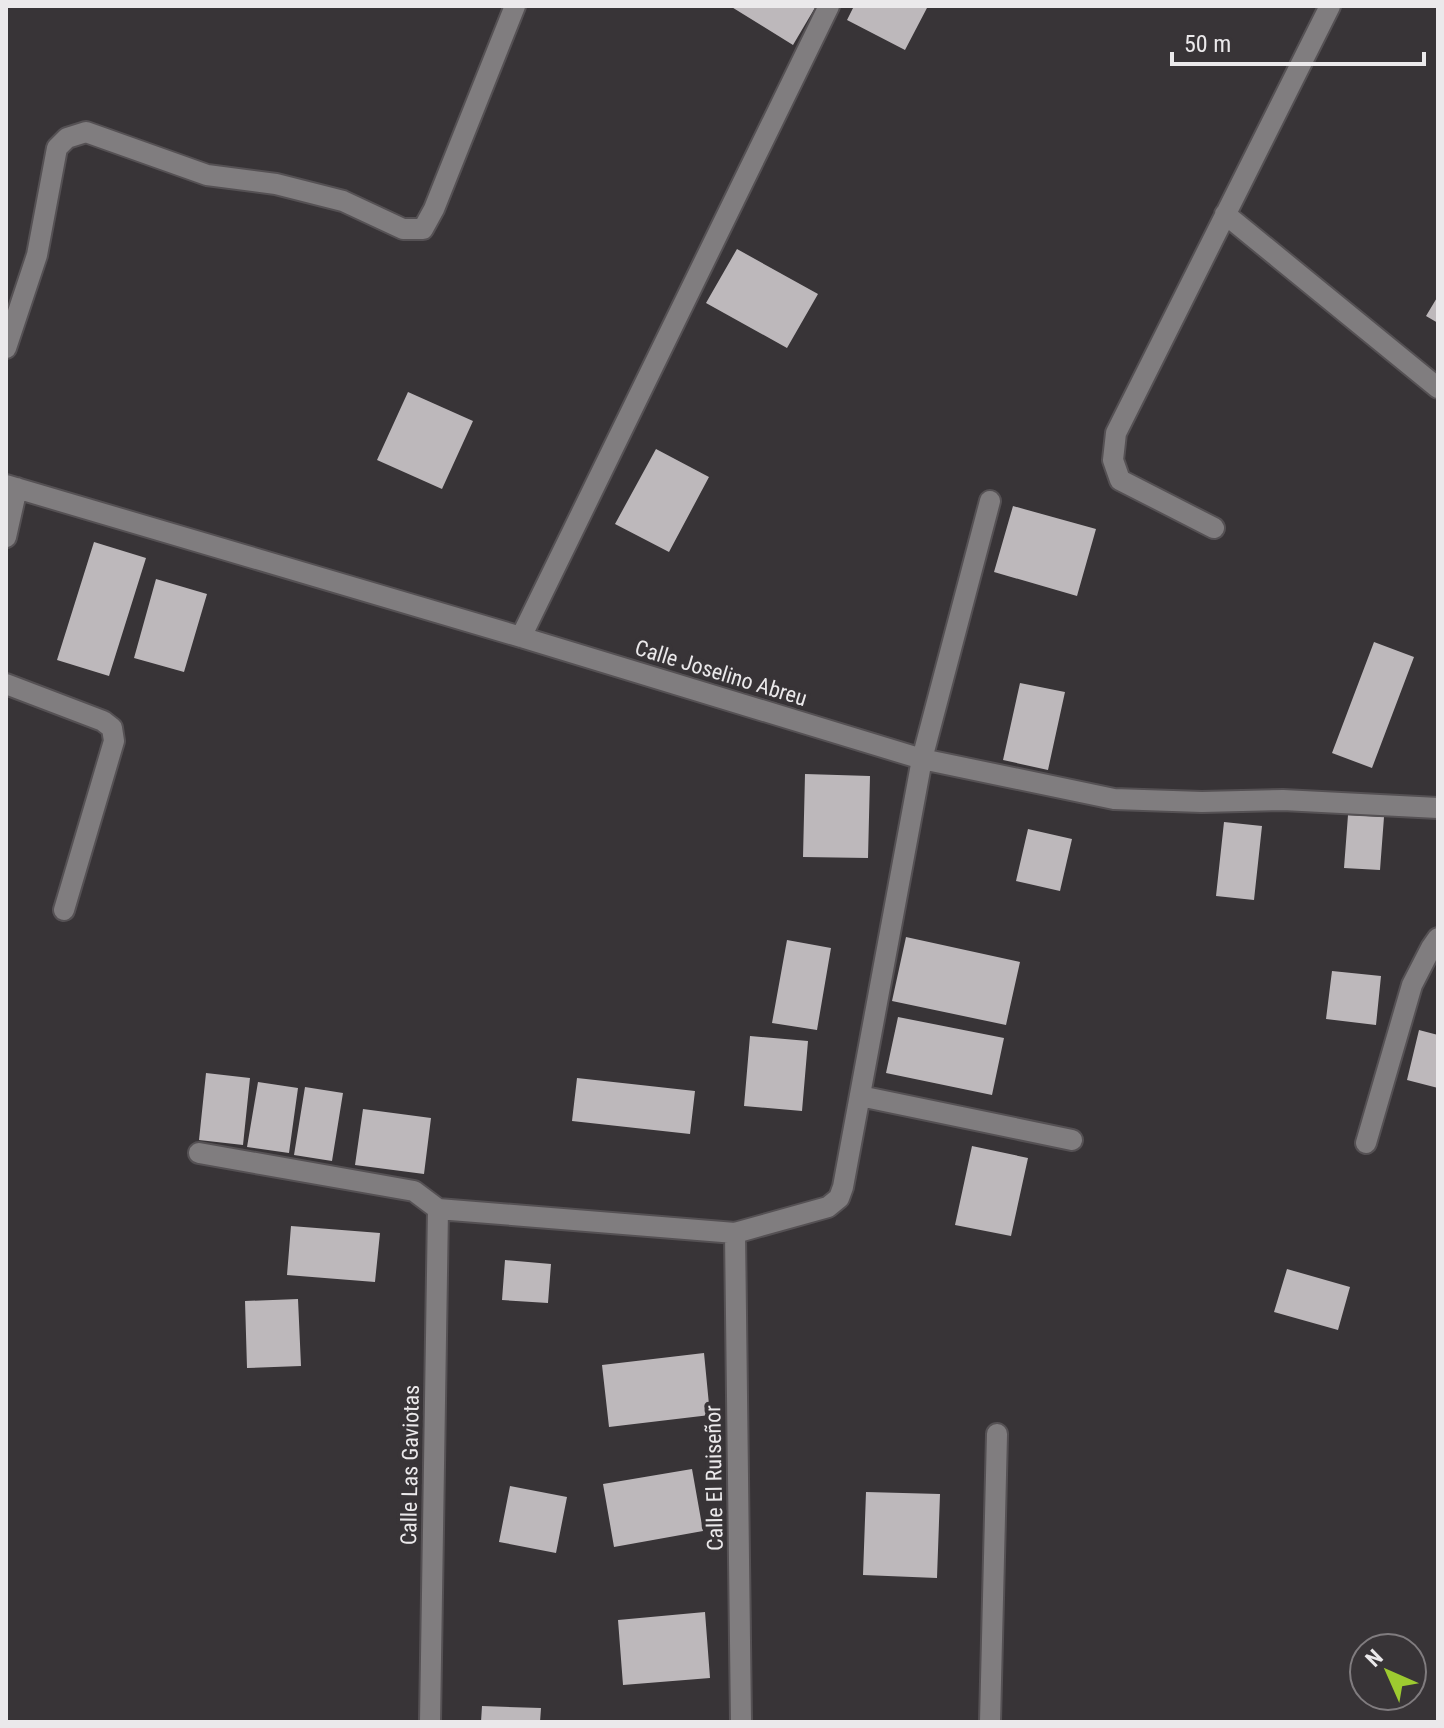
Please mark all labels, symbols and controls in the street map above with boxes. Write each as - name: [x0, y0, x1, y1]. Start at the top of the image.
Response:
- scale bar: [1172, 16, 1424, 66]
- text: 50 m: [1184, 30, 1231, 58]
- street label: Calle Joselino Abreu: [632, 635, 810, 711]
- street label: Calle Las Gaviotas: [396, 1385, 424, 1545]
- street label: Calle El Ruiseñor: [700, 1405, 728, 1551]
- north arrow: [1348, 1632, 1428, 1712]
- text: N: [1361, 1645, 1388, 1672]

